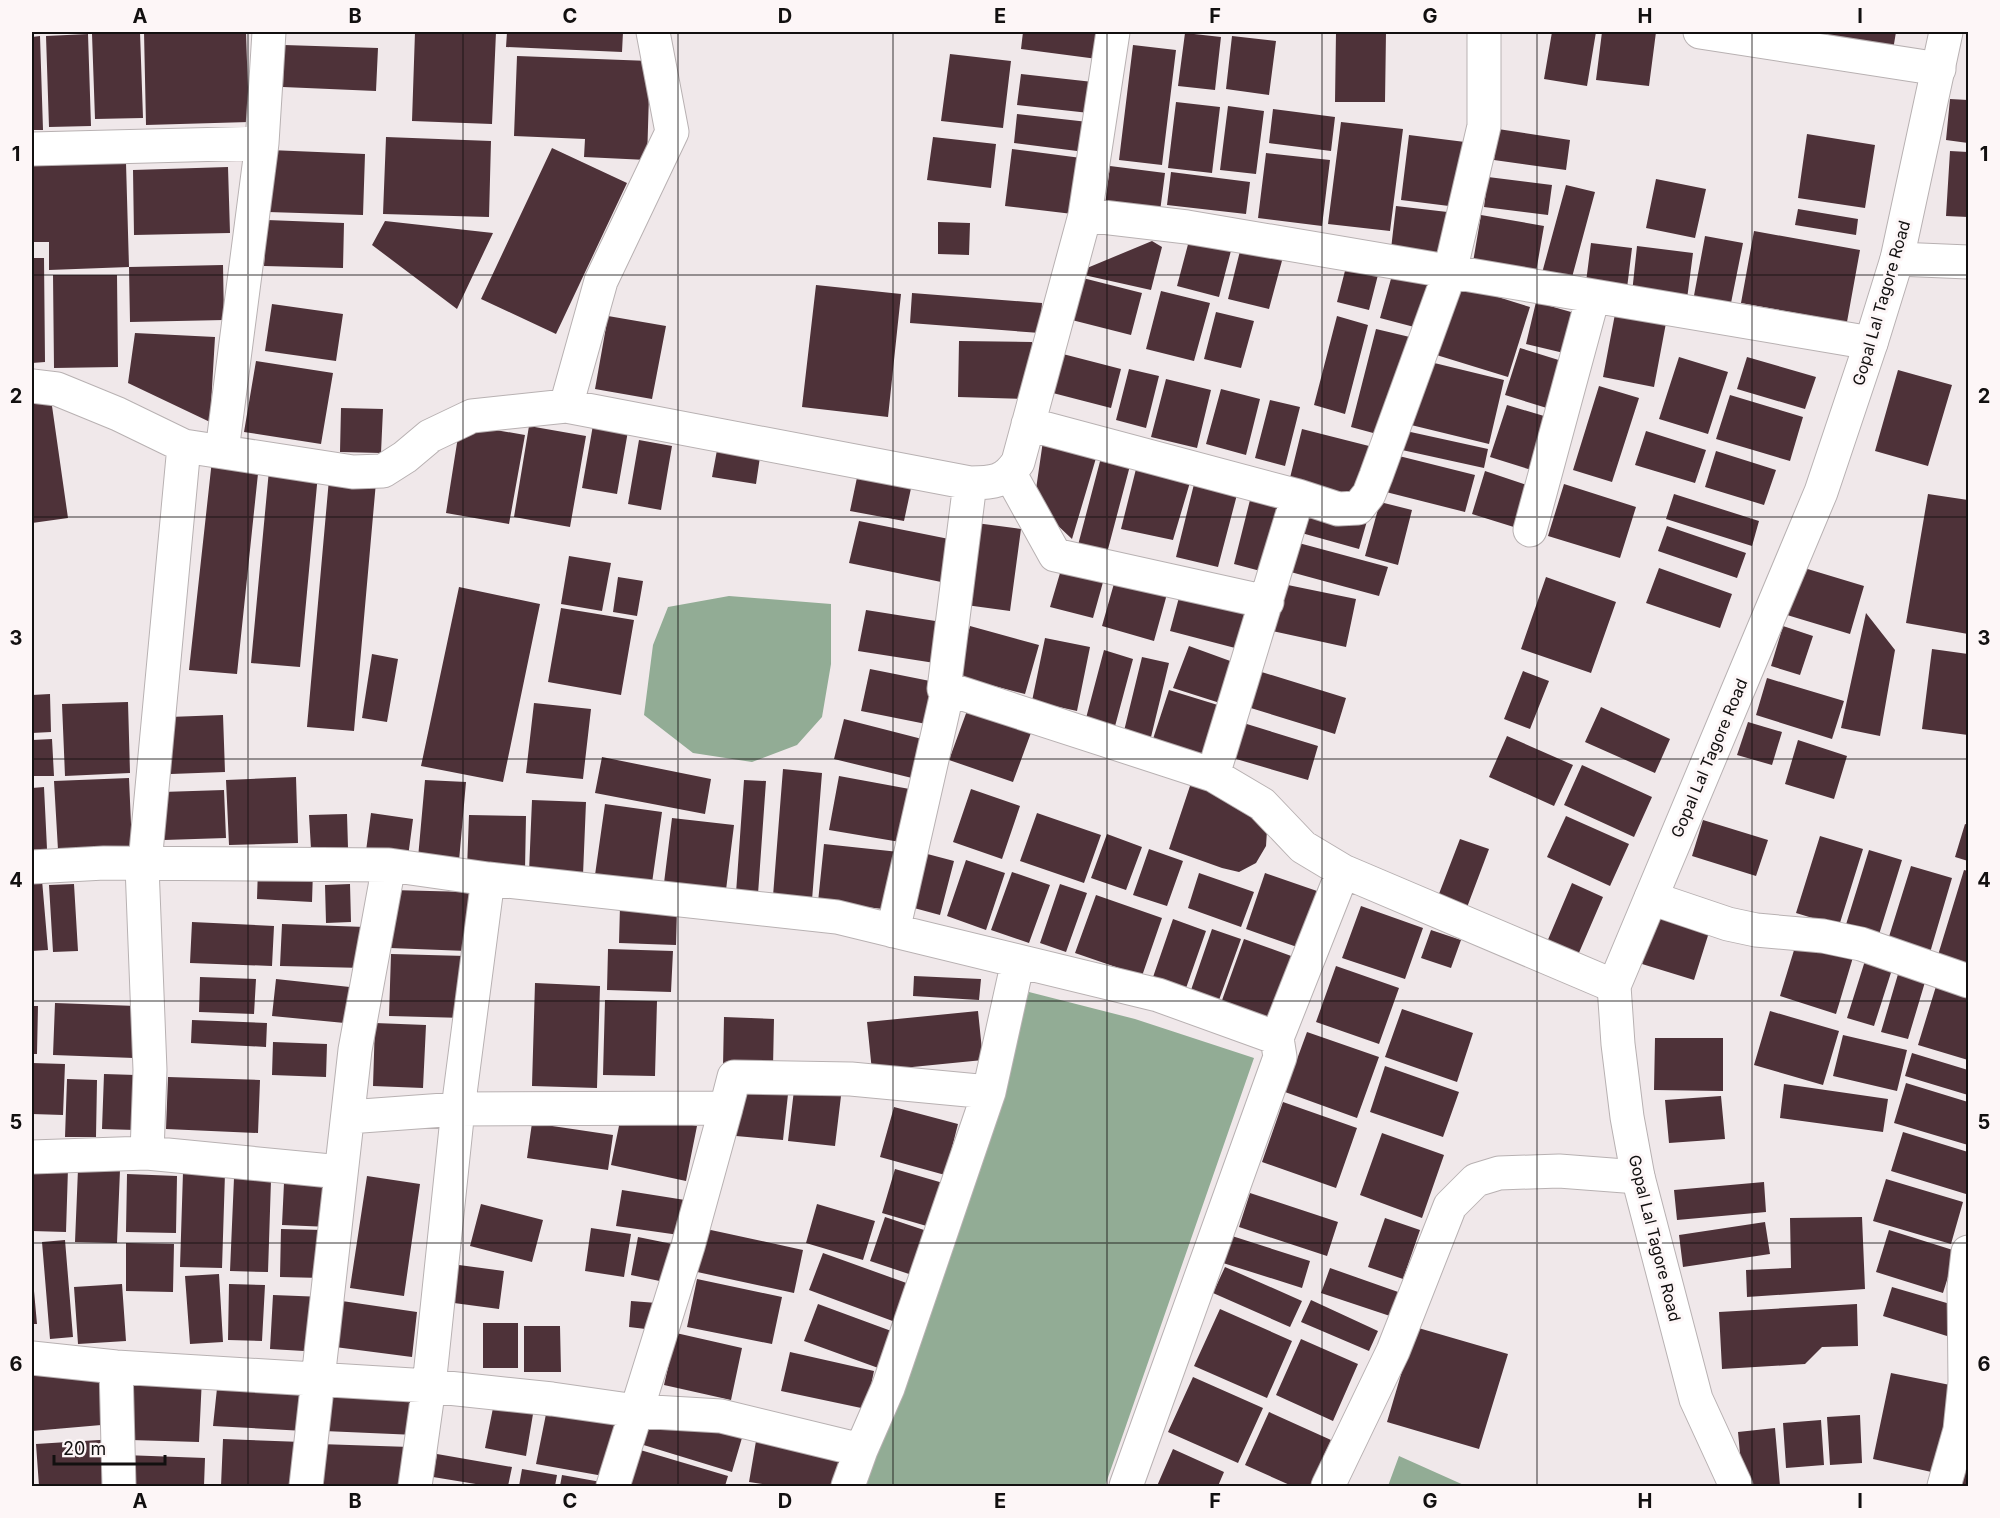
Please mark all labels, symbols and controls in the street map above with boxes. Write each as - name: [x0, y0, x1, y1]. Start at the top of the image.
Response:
- text: A: [133, 4, 148, 28]
- text: B: [348, 4, 362, 28]
- text: C: [563, 4, 577, 28]
- text: D: [778, 4, 792, 28]
- text: E: [994, 4, 1006, 28]
- text: F: [1209, 4, 1221, 28]
- text: G: [1422, 4, 1438, 28]
- text: H: [1638, 4, 1652, 28]
- text: I: [1857, 4, 1863, 28]
- text: 1: [12, 142, 20, 166]
- text: 1: [1980, 142, 1988, 166]
- street label: Gopal Lal Tagore Road: [1848, 218, 1914, 388]
- text: 2: [10, 384, 22, 408]
- text: 2: [1978, 384, 1990, 408]
- text: 3: [10, 626, 22, 650]
- text: 3: [1978, 626, 1990, 650]
- street label: Gopal Lal Tagore Road: [1666, 675, 1752, 841]
- text: 4: [9, 868, 23, 892]
- text: 4: [1977, 868, 1991, 892]
- text: 5: [10, 1110, 22, 1134]
- text: 5: [1978, 1110, 1990, 1134]
- street label: Gopal Lal Tagore Road: [1625, 1153, 1685, 1323]
- text: 6: [10, 1352, 23, 1376]
- text: 6: [1978, 1352, 1991, 1376]
- scale bar: [54, 1428, 165, 1466]
- text: 20 m: [63, 1438, 106, 1459]
- text: A: [133, 1489, 148, 1513]
- text: B: [348, 1489, 362, 1513]
- text: C: [563, 1489, 577, 1513]
- text: D: [778, 1489, 792, 1513]
- text: E: [994, 1489, 1006, 1513]
- text: F: [1209, 1489, 1221, 1513]
- text: G: [1422, 1489, 1438, 1513]
- text: H: [1638, 1489, 1652, 1513]
- text: I: [1857, 1489, 1863, 1513]

